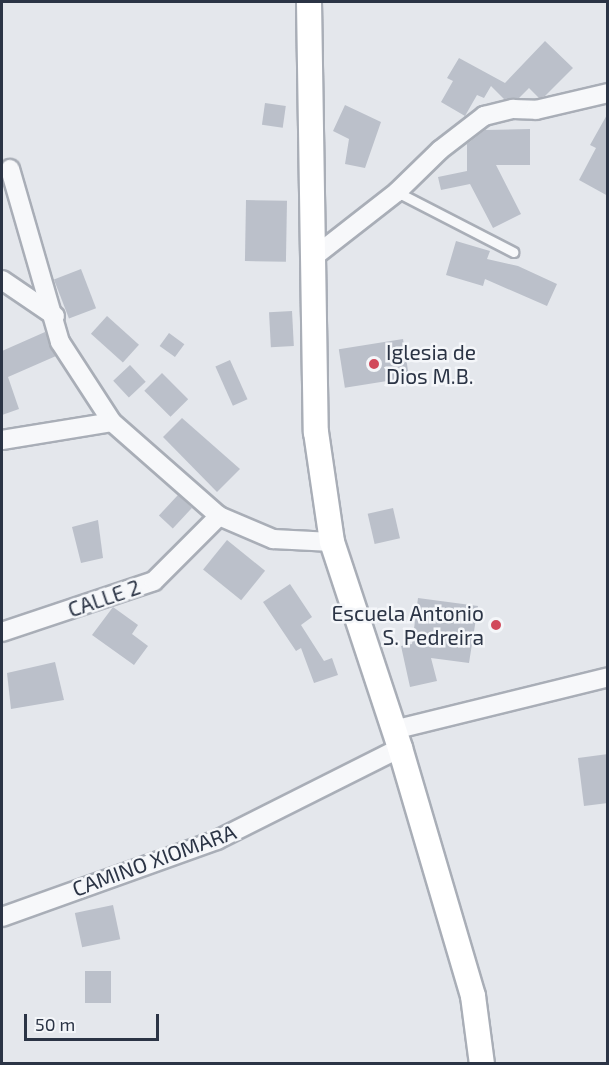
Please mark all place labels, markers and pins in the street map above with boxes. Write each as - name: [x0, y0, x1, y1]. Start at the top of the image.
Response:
- place label: Iglesia de Dios M.B.: [386, 339, 476, 389]
- marker: Iglesia de Dios M.B.: [367, 357, 381, 371]
- place label: Escuela Antonio S. Pedreira: [331, 600, 484, 650]
- marker: Escuela Antonio S. Pedreira: [489, 618, 503, 632]

